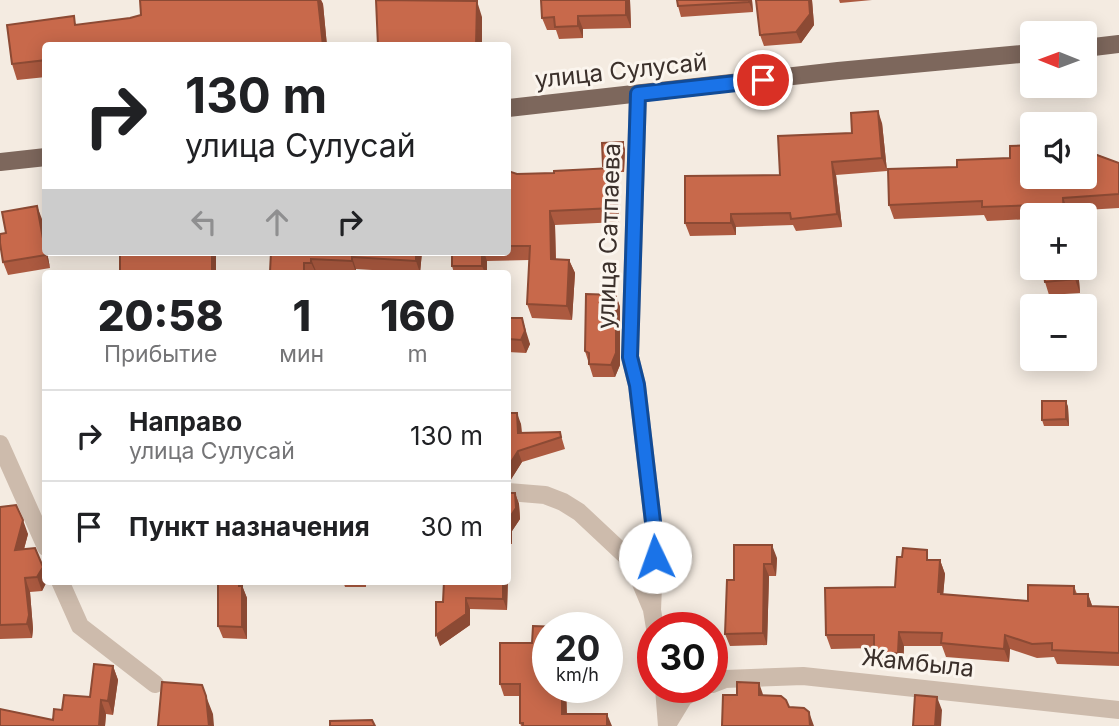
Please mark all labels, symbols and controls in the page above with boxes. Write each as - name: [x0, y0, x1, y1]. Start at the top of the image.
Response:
- north arrow: [1020, 21, 1097, 98]
- map controls: [1020, 21, 1097, 371]
- street label: улица Сулусай: [533, 47, 708, 94]
- pin: [733, 50, 793, 110]
- icon: arrive: [744, 61, 782, 99]
- text: 130 m: [185, 66, 327, 125]
- icon: right: [70, 70, 161, 161]
- button: sound: [1020, 112, 1097, 189]
- text: улица Сулусай: [185, 126, 416, 165]
- street label: улица Сатпаева: [591, 142, 626, 330]
- icon: left: [185, 203, 223, 241]
- icon: ahead: [258, 203, 296, 241]
- icon: right: [331, 203, 369, 241]
- button: +: [1020, 203, 1097, 280]
- text: 20:58: [98, 290, 224, 341]
- text: 1: [292, 290, 311, 341]
- text: 160: [380, 290, 455, 341]
- button: −: [1020, 294, 1097, 371]
- text: Прибытие: [104, 340, 217, 368]
- text: мин: [279, 340, 324, 368]
- text: m: [408, 340, 428, 368]
- text: Направо: [129, 406, 242, 437]
- icon: right: [70, 417, 108, 455]
- text: 130 m: [410, 420, 483, 451]
- text: улица Сулусай: [129, 437, 295, 465]
- icon: arrive: [70, 508, 108, 546]
- text: Пункт назначения: [129, 511, 370, 542]
- text: 30 m: [420, 511, 483, 542]
- position arrow: [618, 520, 692, 594]
- speed limit sign: 30: [637, 612, 728, 703]
- text: 20: [555, 627, 600, 669]
- street label: Жамбыла: [860, 642, 976, 683]
- text: km/h: [556, 664, 599, 685]

